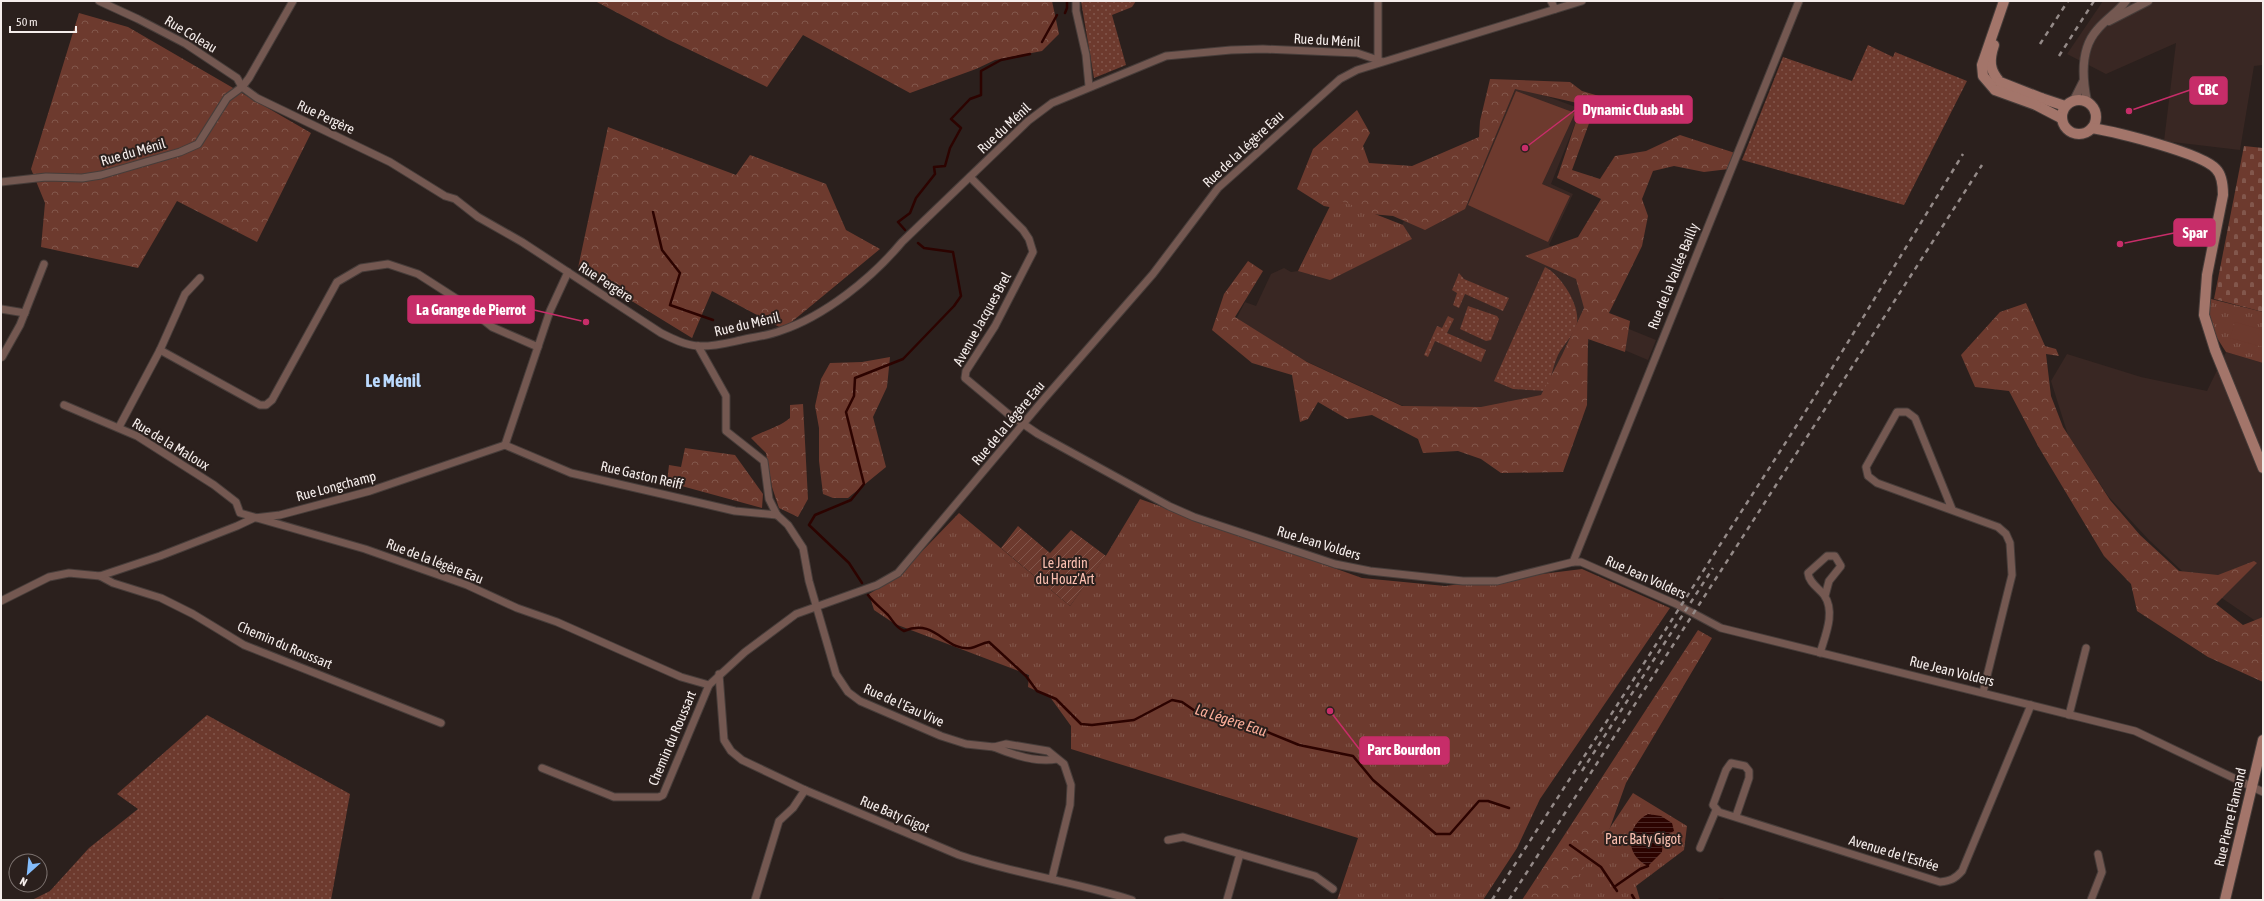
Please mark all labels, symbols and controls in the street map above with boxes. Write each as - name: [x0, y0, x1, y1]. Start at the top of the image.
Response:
- scale bar: [10, 8, 76, 34]
- street label: Rue Coleau: [162, 12, 220, 56]
- text: 50 m: [16, 15, 38, 29]
- street label: Rue du Ménil: [1293, 30, 1361, 50]
- callout: CBC: [2190, 77, 2227, 104]
- text: CBC: [2198, 81, 2219, 98]
- callout: Dynamic Club asbl: [1575, 96, 1692, 123]
- street label: Rue Pergère: [295, 97, 357, 137]
- street label: Rue du Ménil: [974, 99, 1034, 157]
- text: Dynamic Club asbl: [1582, 101, 1685, 118]
- street label: Rue de la Légère Eau: [1199, 107, 1287, 191]
- street label: Rue du Ménil: [99, 135, 168, 169]
- callout: Spar: [2174, 219, 2215, 246]
- street label: Rue de la Vallée Bailly: [1644, 220, 1702, 332]
- text: Spar: [2183, 224, 2208, 241]
- street label: Rue Pergère: [576, 259, 636, 305]
- street label: Avenue Jacques Brel: [950, 269, 1014, 368]
- callout: La Grange de Pierrot: [408, 296, 534, 323]
- text: La Grange de Pierrot: [416, 301, 527, 318]
- street label: Rue du Ménil: [713, 309, 782, 339]
- district label: Le Ménil: [365, 370, 421, 391]
- street label: Rue de la Légère Eau: [968, 378, 1048, 468]
- street label: Rue de la Maloux: [129, 415, 213, 474]
- street label: Rue Gaston Reiff: [599, 458, 685, 492]
- street label: Rue Longchamp: [294, 468, 378, 504]
- street label: Rue Jean Volders: [1275, 523, 1363, 563]
- street label: Rue de la légère Eau: [384, 535, 486, 587]
- street label: Rue Jean Volders: [1603, 552, 1689, 602]
- park label: Le Jardin du Houz’Art: [1036, 555, 1094, 587]
- street label: Chemin du Roussart: [235, 618, 335, 672]
- street label: Rue Jean Volders: [1908, 653, 1996, 689]
- street label: Rue de l'Eau Vive: [861, 680, 947, 730]
- street label: Chemin du Roussart: [645, 688, 699, 788]
- water label: La Légère Eau: [1193, 700, 1269, 740]
- callout: Parc Bourdon: [1360, 737, 1449, 764]
- text: Parc Bourdon: [1367, 741, 1441, 758]
- street label: Rue Pierre Flamand: [2211, 766, 2249, 868]
- street label: Rue Baty Gigot: [858, 792, 932, 836]
- park label: Parc Baty Gigot: [1605, 831, 1681, 847]
- street label: Avenue de l'Estrée: [1847, 832, 1941, 874]
- north arrow: [8, 853, 48, 893]
- text: N: [18, 875, 29, 889]

